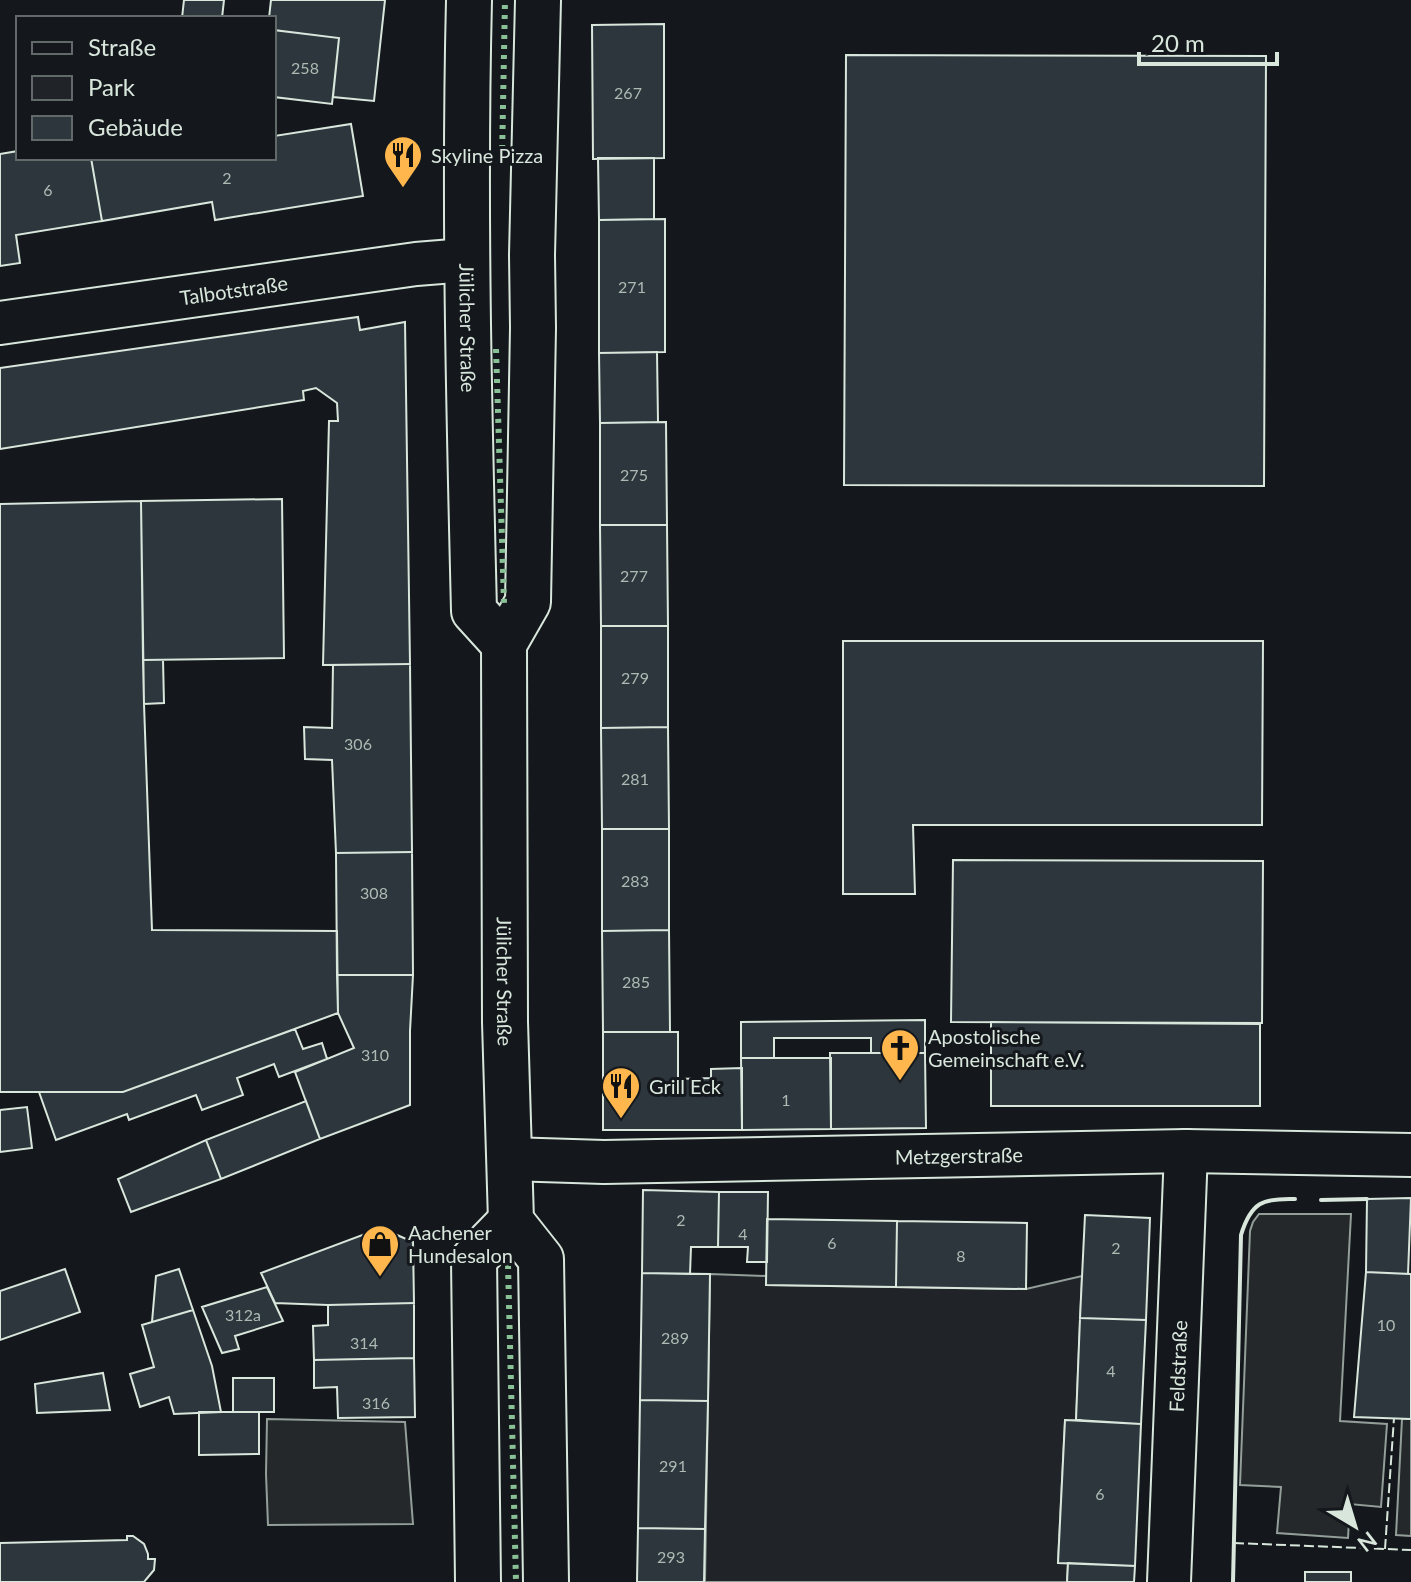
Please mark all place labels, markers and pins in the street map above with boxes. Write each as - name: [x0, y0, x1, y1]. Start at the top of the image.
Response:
- restaurant icon: Skyline Pizza: [382, 134, 424, 189]
- place label: Skyline Pizza: [431, 143, 543, 167]
- place label: Apostolische Gemeinschaft e.V.: [928, 1024, 1085, 1071]
- church icon: Apostolische Gemeinschaft e.V.: [879, 1027, 921, 1082]
- restaurant icon: Grill Eck: [600, 1065, 642, 1120]
- place label: Grill Eck: [649, 1074, 722, 1098]
- place label: Aachener Hundesalon: [408, 1220, 513, 1267]
- shop icon: Aachener Hundesalon: [359, 1223, 401, 1278]

